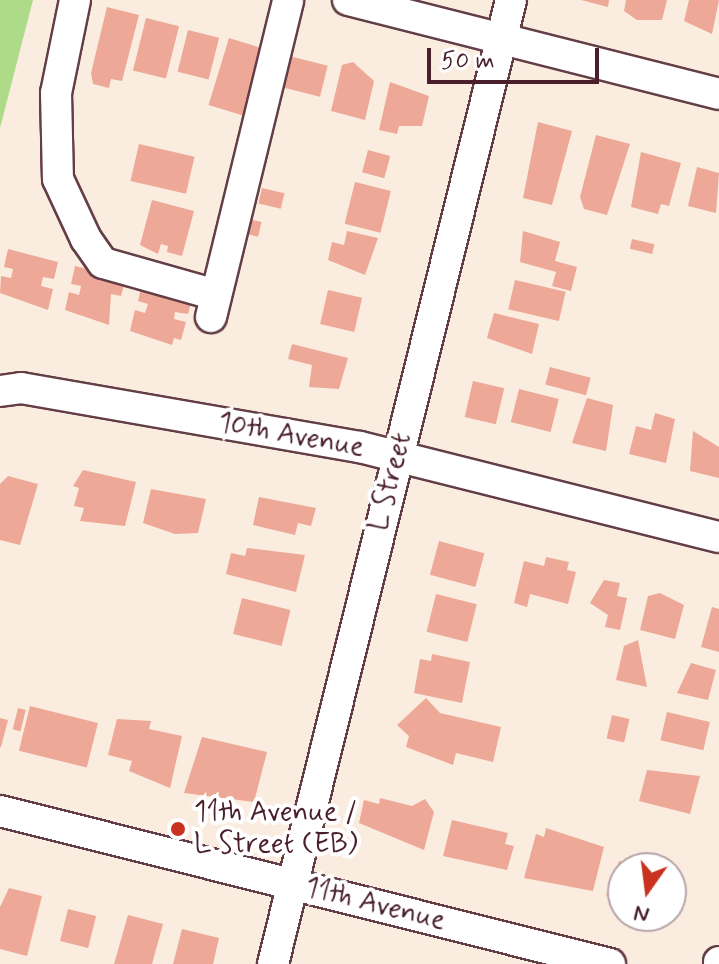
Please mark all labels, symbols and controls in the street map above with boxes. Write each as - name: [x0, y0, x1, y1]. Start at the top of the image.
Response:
- scale bar: [431, 32, 603, 82]
- text: 50 m: [441, 46, 495, 77]
- street label: 10th Avenue: [215, 407, 367, 465]
- street label: L Street: [362, 427, 420, 537]
- place label: 11th Avenue / L Street (EB): [194, 796, 363, 862]
- marker: 11th Avenue / L Street (EB): [169, 820, 187, 838]
- north arrow: [607, 852, 687, 932]
- street label: 11th Avenue: [301, 871, 449, 939]
- text: N: [631, 898, 652, 929]

